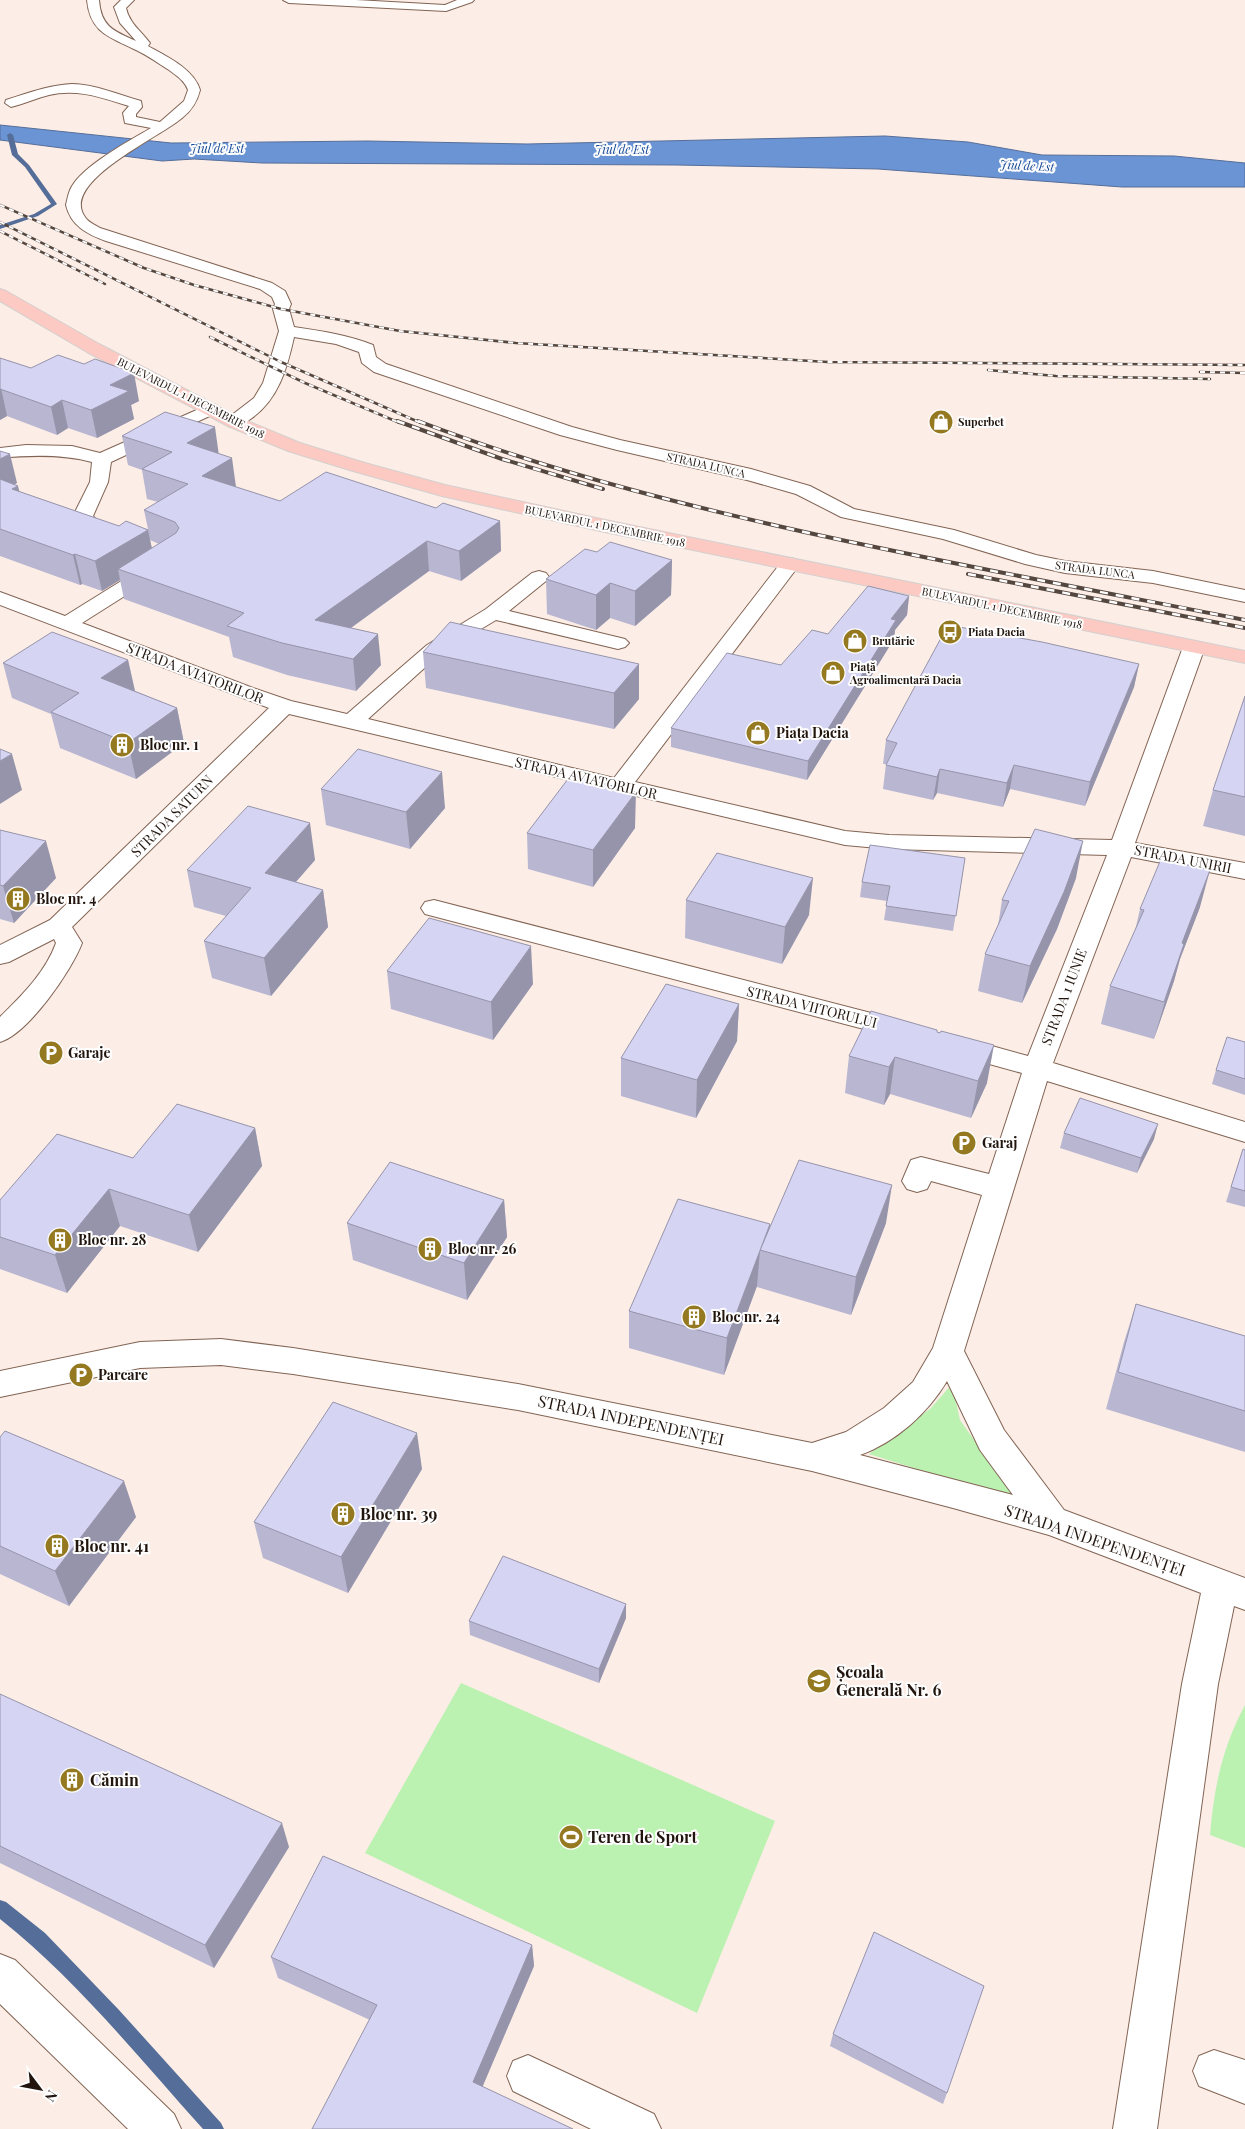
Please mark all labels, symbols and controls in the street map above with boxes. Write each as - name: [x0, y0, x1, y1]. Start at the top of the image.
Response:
- water label: Jiul de Est: [190, 140, 245, 156]
- water label: Jiul de Est: [595, 141, 650, 157]
- water label: Jiul de Est: [999, 156, 1056, 174]
- street label: BULEVARDUL 1 DECEMBRIE 1918: [115, 354, 268, 442]
- shop icon: Superbet: [928, 409, 954, 435]
- place label: Superbet: [958, 414, 1004, 429]
- street label: STRADA LUNCA: [665, 448, 747, 481]
- street label: BULEVARDUL 1 DECEMBRIE 1918: [523, 501, 687, 550]
- street label: STRADA LUNCA: [1054, 557, 1136, 582]
- street label: BULEVARDUL 1 DECEMBRIE 1918: [920, 583, 1084, 632]
- bus stop icon: Piata Dacia: [937, 619, 963, 645]
- place label: Piata Dacia: [968, 624, 1025, 639]
- shop icon: Brutărie: [842, 628, 868, 654]
- place label: Brutărie: [872, 633, 915, 648]
- street label: STRADA AVIATORILOR: [124, 638, 267, 708]
- place label: Piață Agroalimentară Dacia: [849, 659, 961, 687]
- shop icon: Piață Agroalimentară Dacia: [820, 660, 846, 686]
- shop icon: Piața Dacia: [745, 720, 771, 746]
- place label: Piața Dacia: [776, 723, 849, 742]
- building icon: Bloc nr. 1: [109, 732, 135, 758]
- place label: Bloc nr. 1: [140, 735, 199, 754]
- street label: STRADA AVIATORILOR: [513, 752, 660, 803]
- street label: STRADA SATURN: [126, 770, 217, 861]
- street label: STRADA UNIRII: [1133, 840, 1234, 877]
- building icon: Bloc nr. 4: [5, 886, 31, 912]
- place label: Bloc nr. 4: [36, 889, 96, 908]
- street label: STRADA 1 IUNIE: [1036, 946, 1091, 1048]
- street label: STRADA VIITORULUI: [745, 981, 880, 1032]
- parking icon: Garaje: [38, 1040, 64, 1066]
- place label: Garaje: [68, 1043, 111, 1062]
- parking icon: Garaj: [951, 1130, 977, 1156]
- place label: Garaj: [982, 1133, 1017, 1152]
- building icon: Bloc nr. 28: [47, 1227, 73, 1253]
- place label: Bloc nr. 28: [78, 1230, 146, 1249]
- building icon: Bloc nr. 26: [417, 1236, 443, 1262]
- place label: Bloc nr. 26: [448, 1239, 516, 1258]
- building icon: Bloc nr. 24: [681, 1304, 707, 1330]
- place label: Bloc nr. 24: [712, 1307, 780, 1326]
- parking icon: Parcare: [68, 1362, 94, 1388]
- place label: Parcare: [98, 1365, 148, 1384]
- street label: STRADA INDEPENDENȚEI: [536, 1390, 726, 1450]
- street label: STRADA INDEPENDENȚEI: [1002, 1499, 1188, 1581]
- building icon: Bloc nr. 39: [330, 1501, 356, 1527]
- place label: Bloc nr. 39: [360, 1503, 438, 1524]
- building icon: Bloc nr. 41: [44, 1533, 70, 1559]
- place label: Bloc nr. 41: [74, 1535, 149, 1556]
- place label: Școala Generală Nr. 6: [836, 1661, 941, 1700]
- school or university icon: Școala Generală Nr. 6: [806, 1668, 832, 1694]
- building icon: Cămin: [59, 1767, 85, 1793]
- place label: Cămin: [90, 1769, 139, 1790]
- sports icon: Teren de Sport: [558, 1824, 584, 1850]
- place label: Teren de Sport: [588, 1826, 698, 1847]
- north arrow: [15, 2064, 65, 2114]
- text: N: [41, 2087, 62, 2105]

